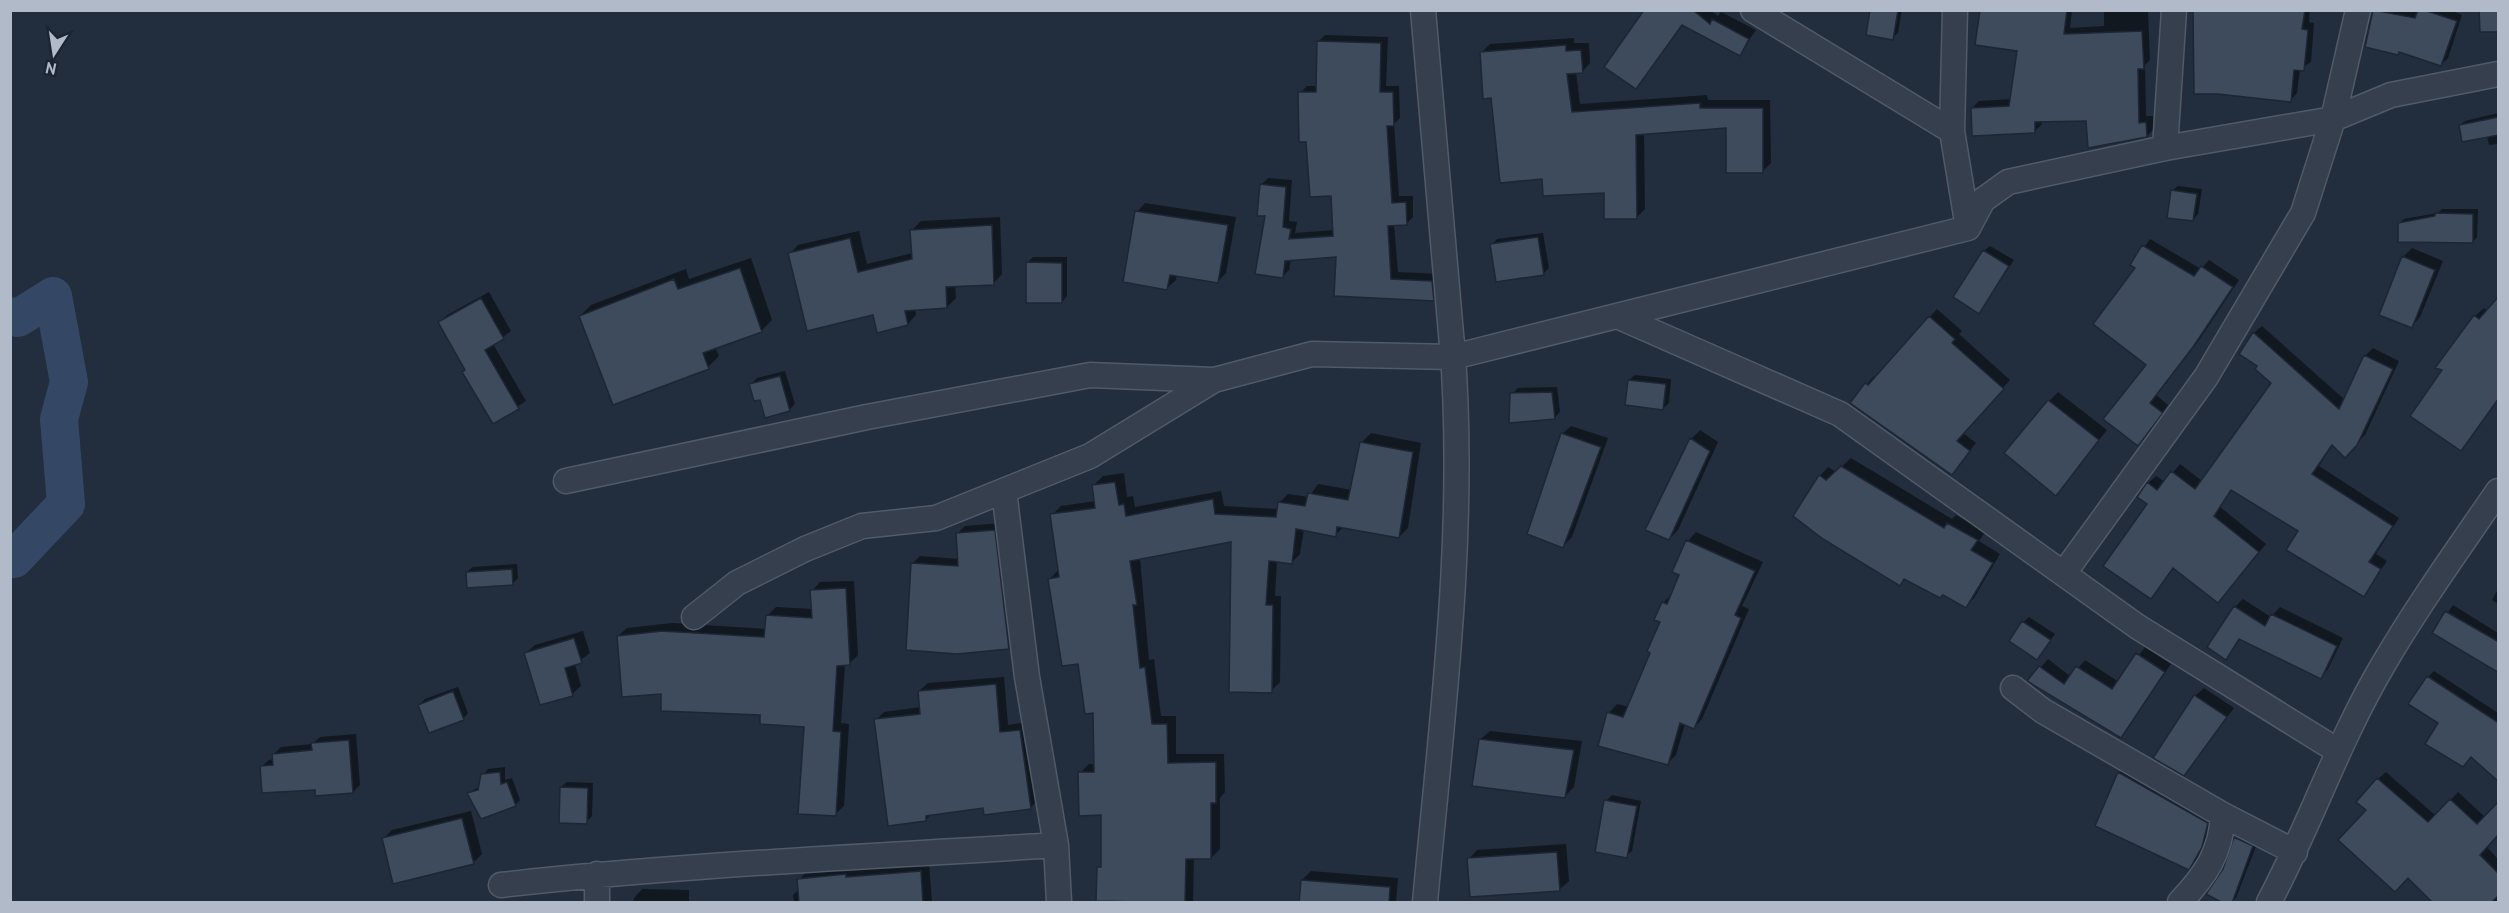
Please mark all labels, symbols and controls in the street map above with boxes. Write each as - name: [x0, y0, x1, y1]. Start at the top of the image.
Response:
- north arrow: [24, 24, 84, 84]
- text: N: [44, 58, 58, 80]

